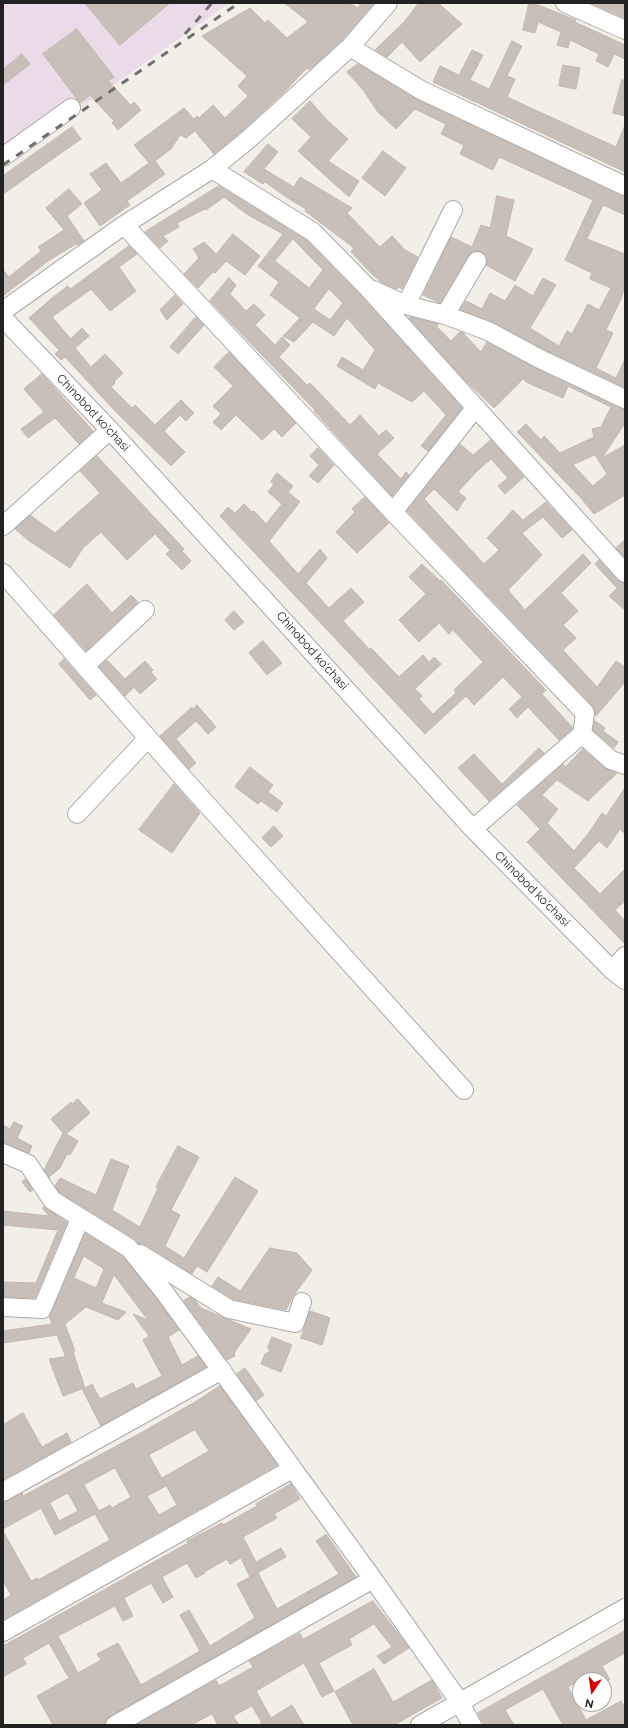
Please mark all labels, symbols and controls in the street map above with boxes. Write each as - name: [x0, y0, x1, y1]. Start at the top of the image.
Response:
- street label: Chinobod ko'chasi: [53, 371, 133, 455]
- street label: Chinobod ko'chasi: [273, 609, 351, 693]
- street label: Chinobod ko'chasi: [491, 848, 573, 930]
- north arrow: [572, 1672, 612, 1712]
- text: N: [584, 1696, 595, 1710]

